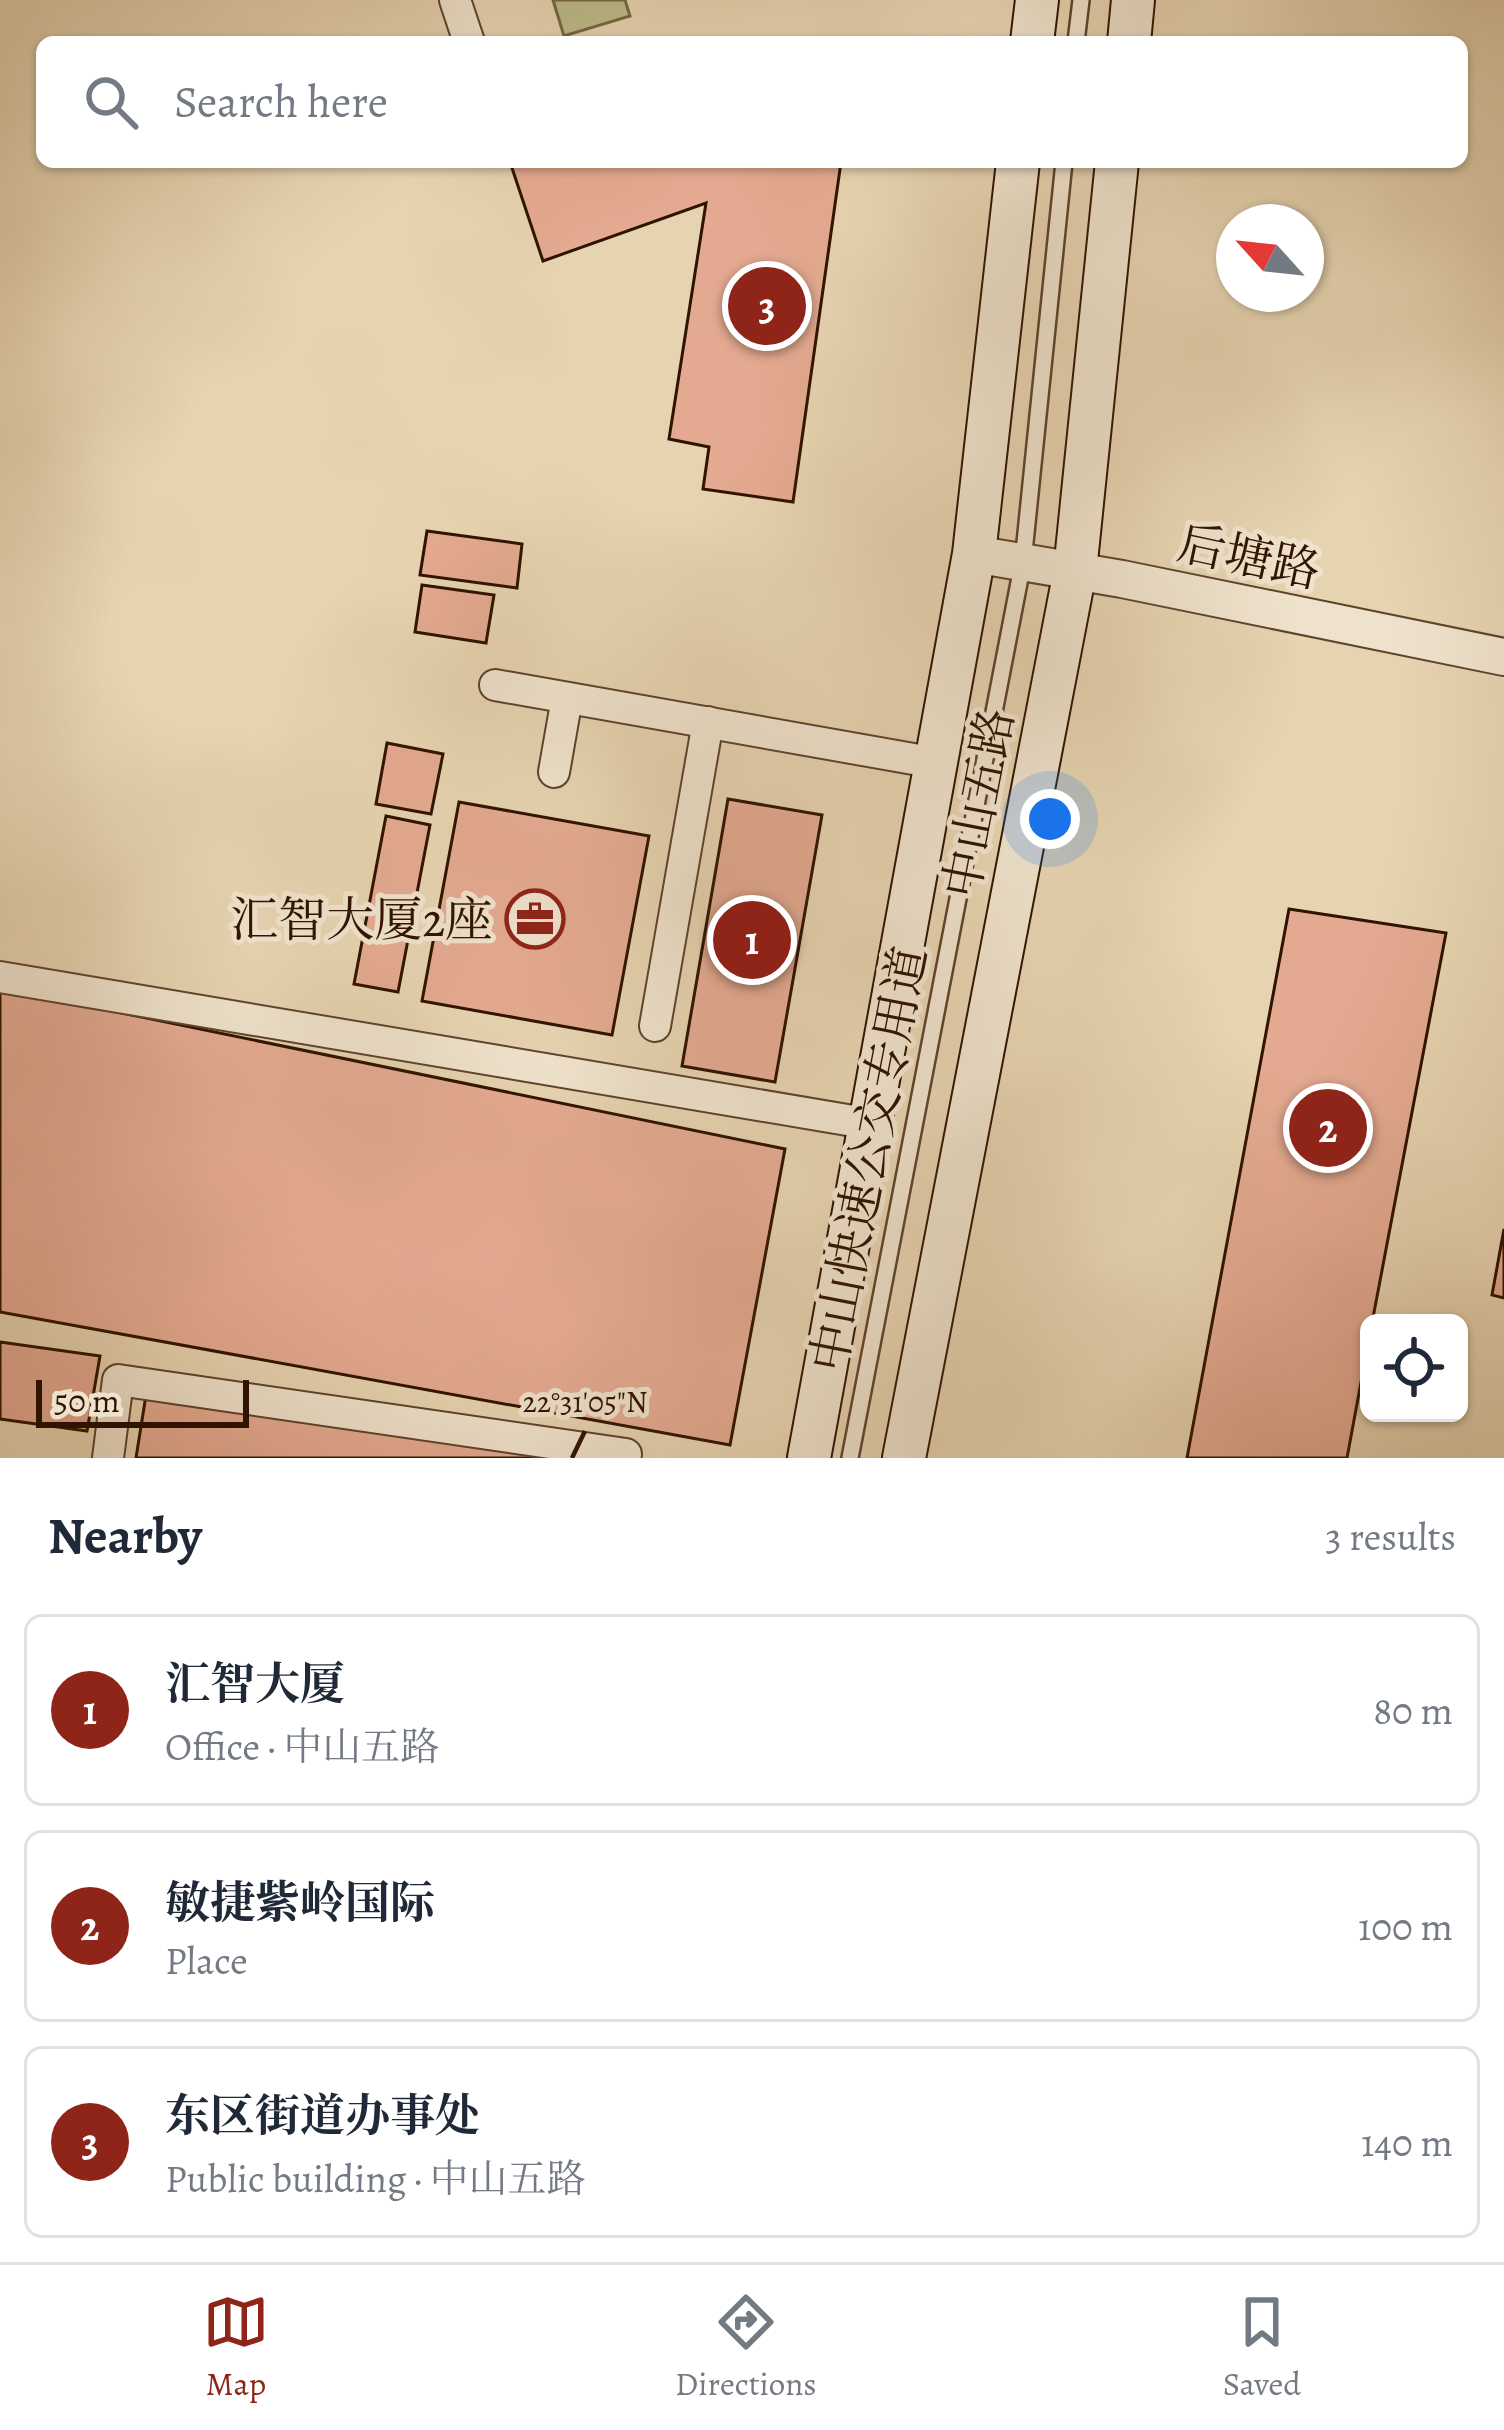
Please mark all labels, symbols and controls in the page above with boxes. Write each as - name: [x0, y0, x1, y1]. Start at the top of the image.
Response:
- search box: [36, 36, 1468, 168]
- icon: search: [78, 69, 144, 135]
- text: Search here: [174, 71, 388, 133]
- north arrow: [1216, 204, 1324, 312]
- pin: 3: [728, 261, 806, 351]
- street label: 后塘路: [1171, 510, 1326, 604]
- street label: 中山五路: [928, 703, 1030, 904]
- your location: [1020, 789, 1080, 849]
- place label: 汇智大厦2座: [230, 887, 493, 953]
- office icon: 汇智大厦2座: [504, 888, 566, 950]
- pin: 1: [713, 895, 791, 985]
- street label: 中山快速公交专用道: [795, 941, 943, 1378]
- pin: 2: [1289, 1083, 1367, 1173]
- map controls: [1360, 1314, 1468, 1422]
- button: locate: [1360, 1314, 1468, 1422]
- scale bar: [36, 1374, 249, 1427]
- text: 50 m: [54, 1378, 120, 1423]
- text: 22°31'05"N: [523, 1382, 647, 1422]
- text: Nearby: [48, 1501, 202, 1571]
- text: 3 results: [1325, 1510, 1456, 1563]
- text: 汇智大厦: [165, 1653, 345, 1715]
- text: 1: [83, 1684, 97, 1737]
- text: 80 m: [1373, 1684, 1453, 1737]
- text: Office · 中山五路: [165, 1720, 439, 1773]
- text: 敏捷紫岭国际: [165, 1872, 435, 1934]
- text: 2: [81, 1900, 99, 1953]
- text: 100 m: [1358, 1900, 1453, 1953]
- text: Place: [165, 1934, 248, 1987]
- text: 东区街道办事处: [165, 2085, 480, 2147]
- text: 3: [82, 2116, 98, 2169]
- text: 140 m: [1361, 2116, 1453, 2169]
- text: Public building · 中山五路: [165, 2152, 586, 2205]
- tab: Map: [203, 2289, 269, 2406]
- tab: Directions: [675, 2289, 817, 2406]
- tab: Saved: [1223, 2289, 1301, 2406]

